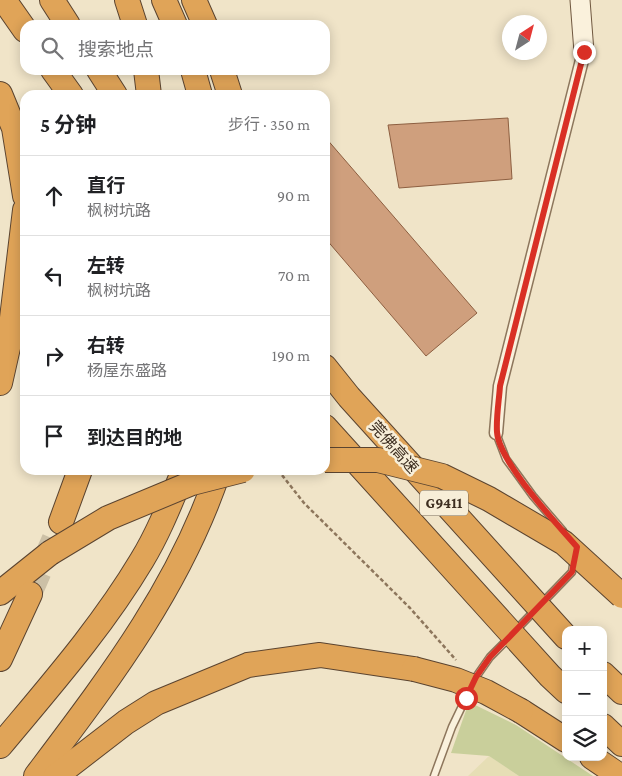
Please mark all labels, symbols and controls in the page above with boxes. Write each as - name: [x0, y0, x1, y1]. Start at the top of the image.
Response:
- north arrow: [502, 15, 547, 60]
- search box: [20, 20, 330, 75]
- icon: search: [38, 34, 66, 62]
- text: 搜索地点: [78, 39, 154, 60]
- route end: [573, 41, 596, 64]
- text: 5 分钟: [40, 113, 96, 137]
- text: 步行 · 350 m: [228, 116, 310, 133]
- text: 直行: [87, 175, 125, 196]
- icon: ahead: [40, 182, 68, 210]
- text: 90 m: [277, 187, 310, 204]
- text: 枫树坑路: [87, 202, 151, 219]
- text: 左转: [87, 255, 125, 276]
- icon: left: [40, 262, 68, 290]
- text: 70 m: [278, 267, 310, 284]
- text: 枫树坑路: [87, 282, 151, 299]
- text: 右转: [87, 335, 125, 356]
- icon: right: [40, 342, 68, 370]
- text: 190 m: [272, 347, 310, 364]
- text: 杨屋东盛路: [87, 362, 167, 379]
- street label: 莞佛高速: [366, 418, 422, 476]
- icon: arrive: [40, 422, 68, 450]
- text: 到达目的地: [87, 427, 182, 448]
- road number: G9411: [420, 490, 468, 516]
- map controls: [562, 626, 607, 761]
- button: +: [562, 626, 607, 671]
- button: −: [562, 671, 607, 716]
- route start: [455, 687, 478, 710]
- button: layers: [562, 716, 607, 761]

